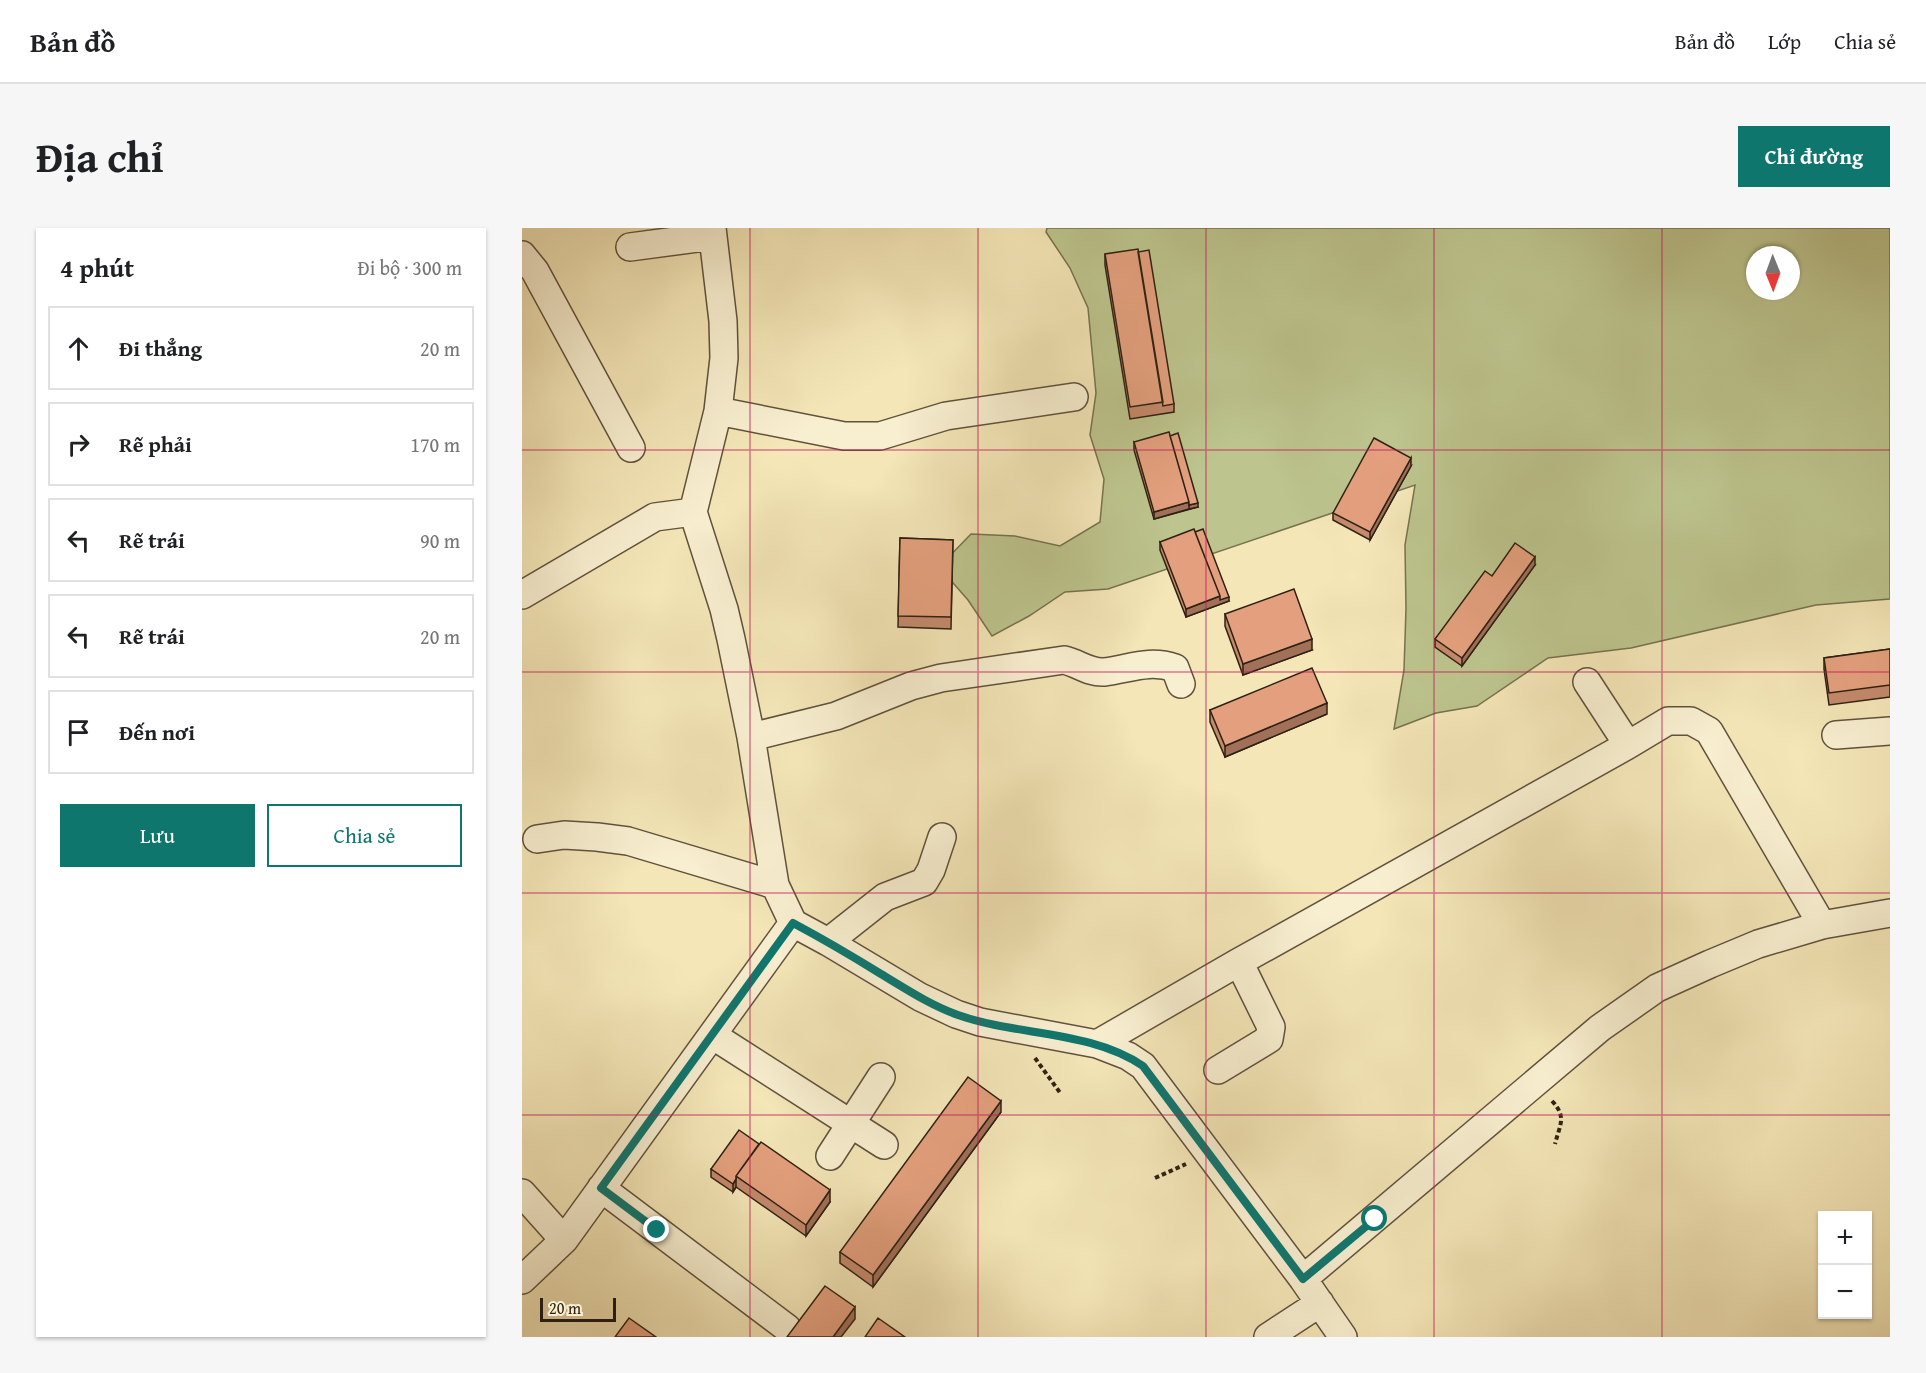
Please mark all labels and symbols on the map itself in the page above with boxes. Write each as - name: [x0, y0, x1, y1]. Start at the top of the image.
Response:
- north arrow: [1746, 246, 1800, 300]
- route start: [1361, 1205, 1387, 1231]
- route end: [643, 1216, 669, 1242]
- scale bar: [540, 1295, 616, 1322]

